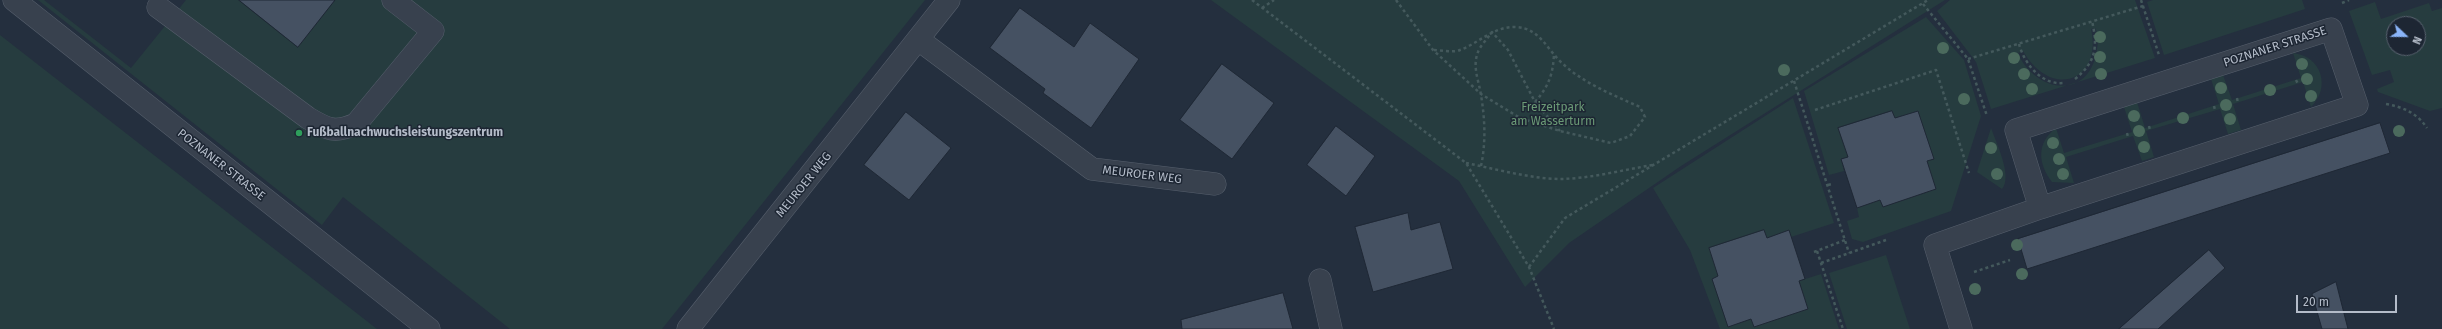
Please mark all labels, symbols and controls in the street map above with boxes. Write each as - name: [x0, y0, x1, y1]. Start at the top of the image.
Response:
- north arrow: [2386, 16, 2426, 56]
- street label: POZNANER STRASSE: [2222, 24, 2328, 70]
- text: N: [2409, 34, 2424, 46]
- park label: Freizeitpark am Wasserturm: [1511, 101, 1595, 129]
- street label: POZNANER STRASSE: [174, 126, 268, 204]
- place label: Fußballnachwuchsleistungszentrum: [307, 126, 503, 140]
- marker: Fußballnachwuchsleistungszentrum: [294, 128, 304, 138]
- street label: MEUROER WEG: [773, 149, 835, 221]
- street label: MEUROER WEG: [1102, 163, 1182, 187]
- scale bar: [2298, 287, 2399, 313]
- text: 20 m: [2303, 295, 2329, 309]

